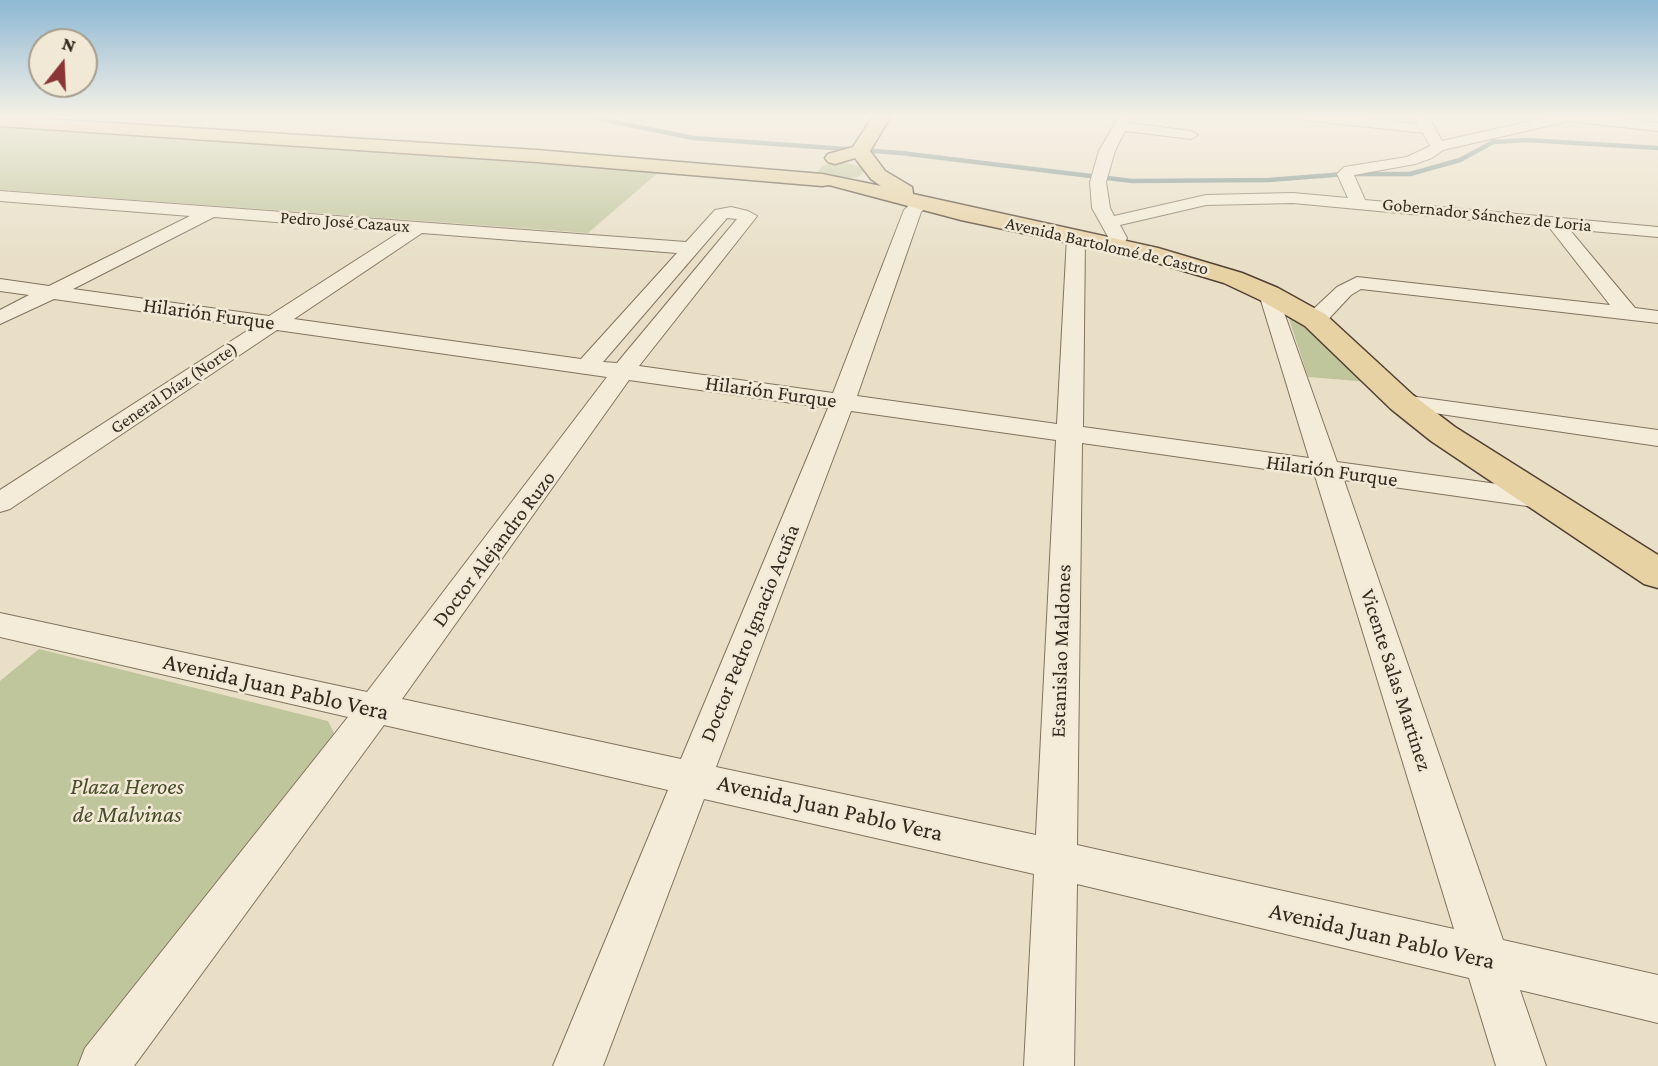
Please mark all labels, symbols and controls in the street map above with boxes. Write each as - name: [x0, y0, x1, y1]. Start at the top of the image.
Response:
- north arrow: [28, 28, 98, 98]
- text: N: [60, 32, 78, 56]
- street label: Gobernador Sánchez de Loria: [1381, 193, 1593, 237]
- street label: Pedro José Cazaux: [279, 207, 411, 237]
- street label: Avenida Bartolomé de Castro: [1003, 212, 1211, 280]
- street label: Hilarión Furque: [142, 292, 276, 336]
- street label: General Díaz (Norte): [106, 337, 242, 439]
- street label: Hilarión Furque: [704, 370, 838, 414]
- street label: Hilarión Furque: [1265, 449, 1399, 493]
- street label: Doctor Alejandro Ruzo: [427, 466, 561, 632]
- street label: Doctor Pedro Ignacio Acuña: [695, 521, 805, 745]
- street label: Estanislao Maldones: [1045, 564, 1077, 738]
- street label: Vicente Salas Martinez: [1355, 586, 1437, 774]
- street label: Avenida Juan Pablo Vera: [160, 647, 392, 727]
- street label: Avenida Juan Pablo Vera: [714, 768, 946, 848]
- park label: Plaza Heroes de Malvinas: [70, 773, 184, 829]
- street label: Avenida Juan Pablo Vera: [1266, 896, 1498, 976]

